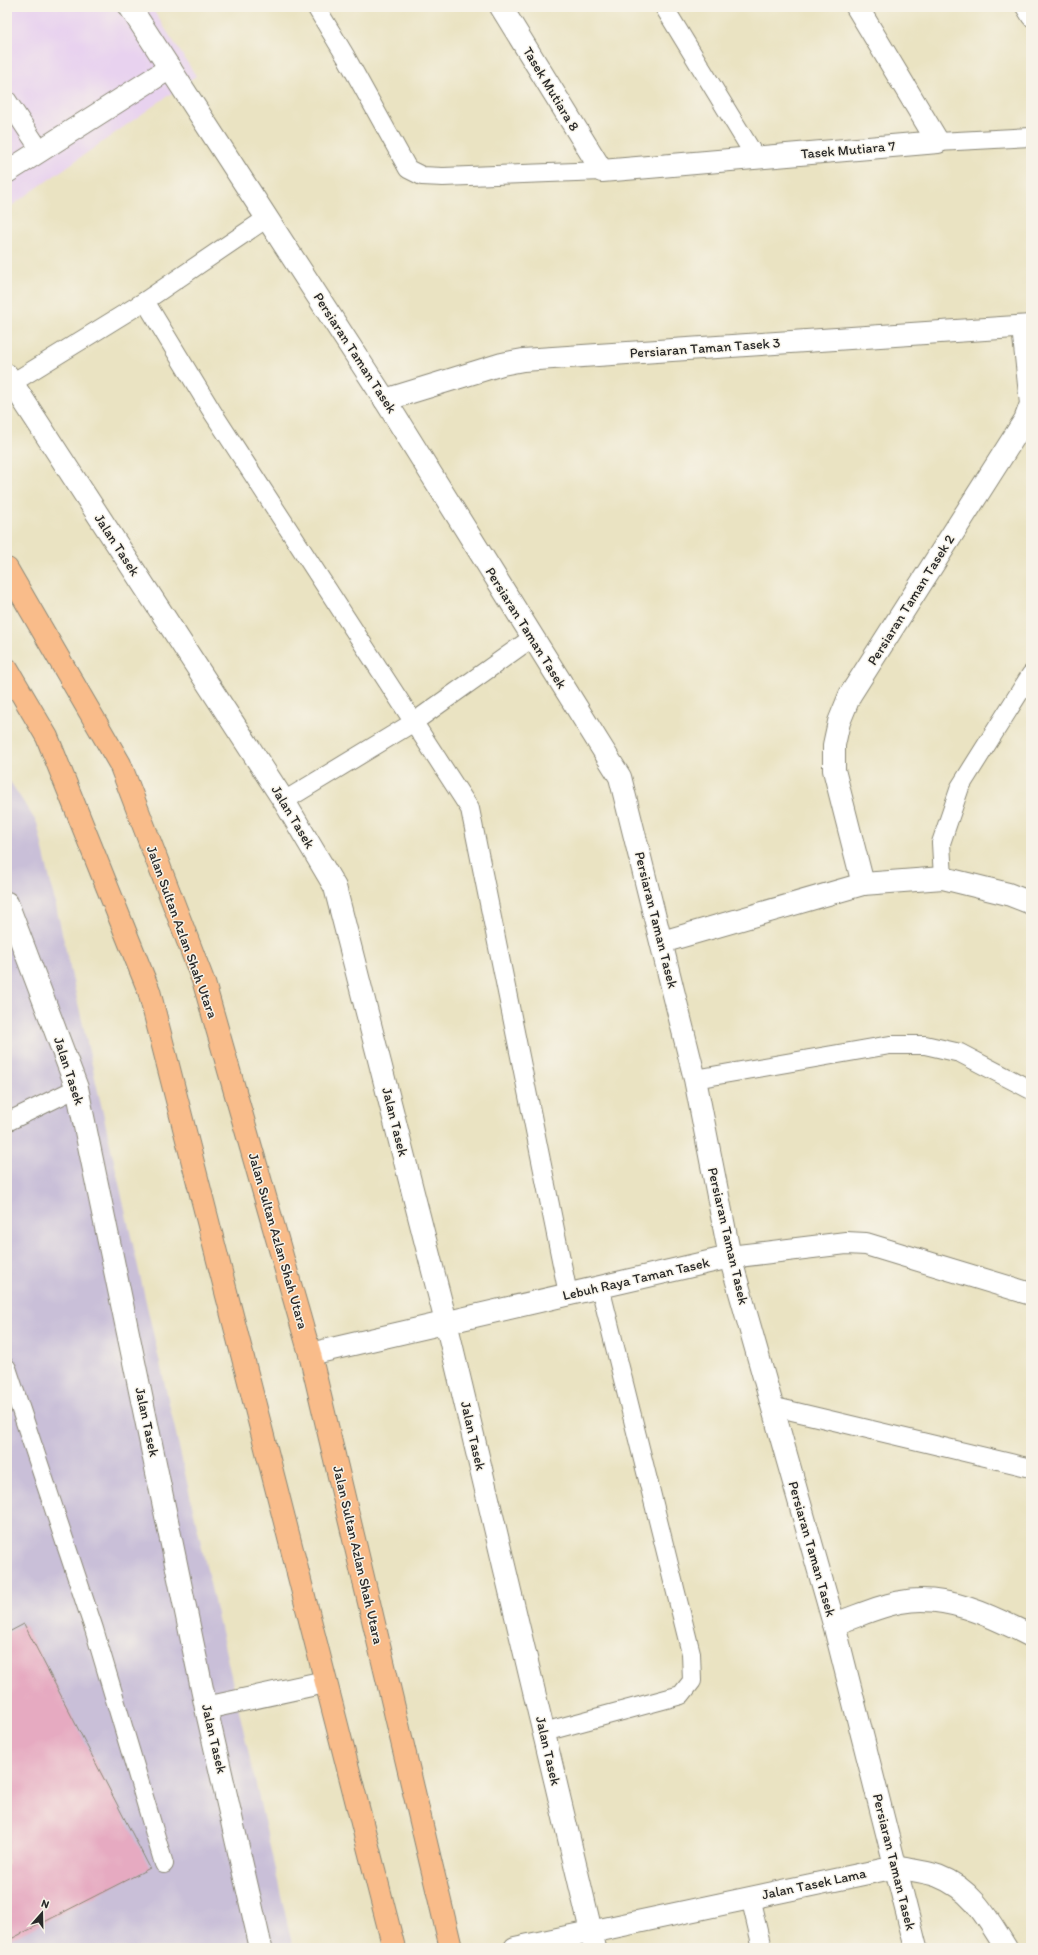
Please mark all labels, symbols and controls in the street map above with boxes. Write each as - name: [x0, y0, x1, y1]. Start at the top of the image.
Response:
- street label: Tasek Mutiara 8: [519, 44, 583, 135]
- street label: Tasek Mutiara 7: [800, 137, 896, 163]
- street label: Persiaran Taman Tasek: [310, 290, 400, 416]
- street label: Persiaran Taman Tasek 3: [629, 334, 781, 362]
- street label: Jalan Tasek: [91, 511, 144, 580]
- street label: Persiaran Taman Tasek 2: [864, 531, 959, 668]
- street label: Persiaran Taman Tasek: [482, 564, 570, 692]
- street label: Jalan Tasek: [268, 782, 319, 852]
- street label: Jalan Sultan Azlan Shah Utara: [143, 843, 221, 1021]
- street label: Persiaran Taman Tasek: [631, 850, 681, 990]
- street label: Jalan Tasek: [50, 1035, 88, 1108]
- street label: Jalan Tasek: [378, 1086, 412, 1159]
- street label: Jalan Sultan Azlan Shah Utara: [245, 1151, 311, 1331]
- street label: Persiaran Taman Tasek: [704, 1166, 752, 1306]
- street label: Lebuh Raya Taman Tasek: [561, 1254, 712, 1304]
- street label: Jalan Tasek: [131, 1386, 163, 1459]
- street label: Jalan Tasek: [457, 1400, 489, 1473]
- street label: Jalan Sultan Azlan Shah Utara: [329, 1464, 387, 1646]
- street label: Persiaran Taman Tasek: [784, 1479, 840, 1619]
- street label: Jalan Tasek: [198, 1703, 230, 1776]
- street label: Jalan Tasek: [532, 1715, 564, 1788]
- street label: Persiaran Taman Tasek: [869, 1792, 919, 1932]
- street label: Jalan Tasek Lama: [760, 1864, 868, 1903]
- north arrow: [22, 1893, 62, 1933]
- text: N: [40, 1897, 51, 1911]

